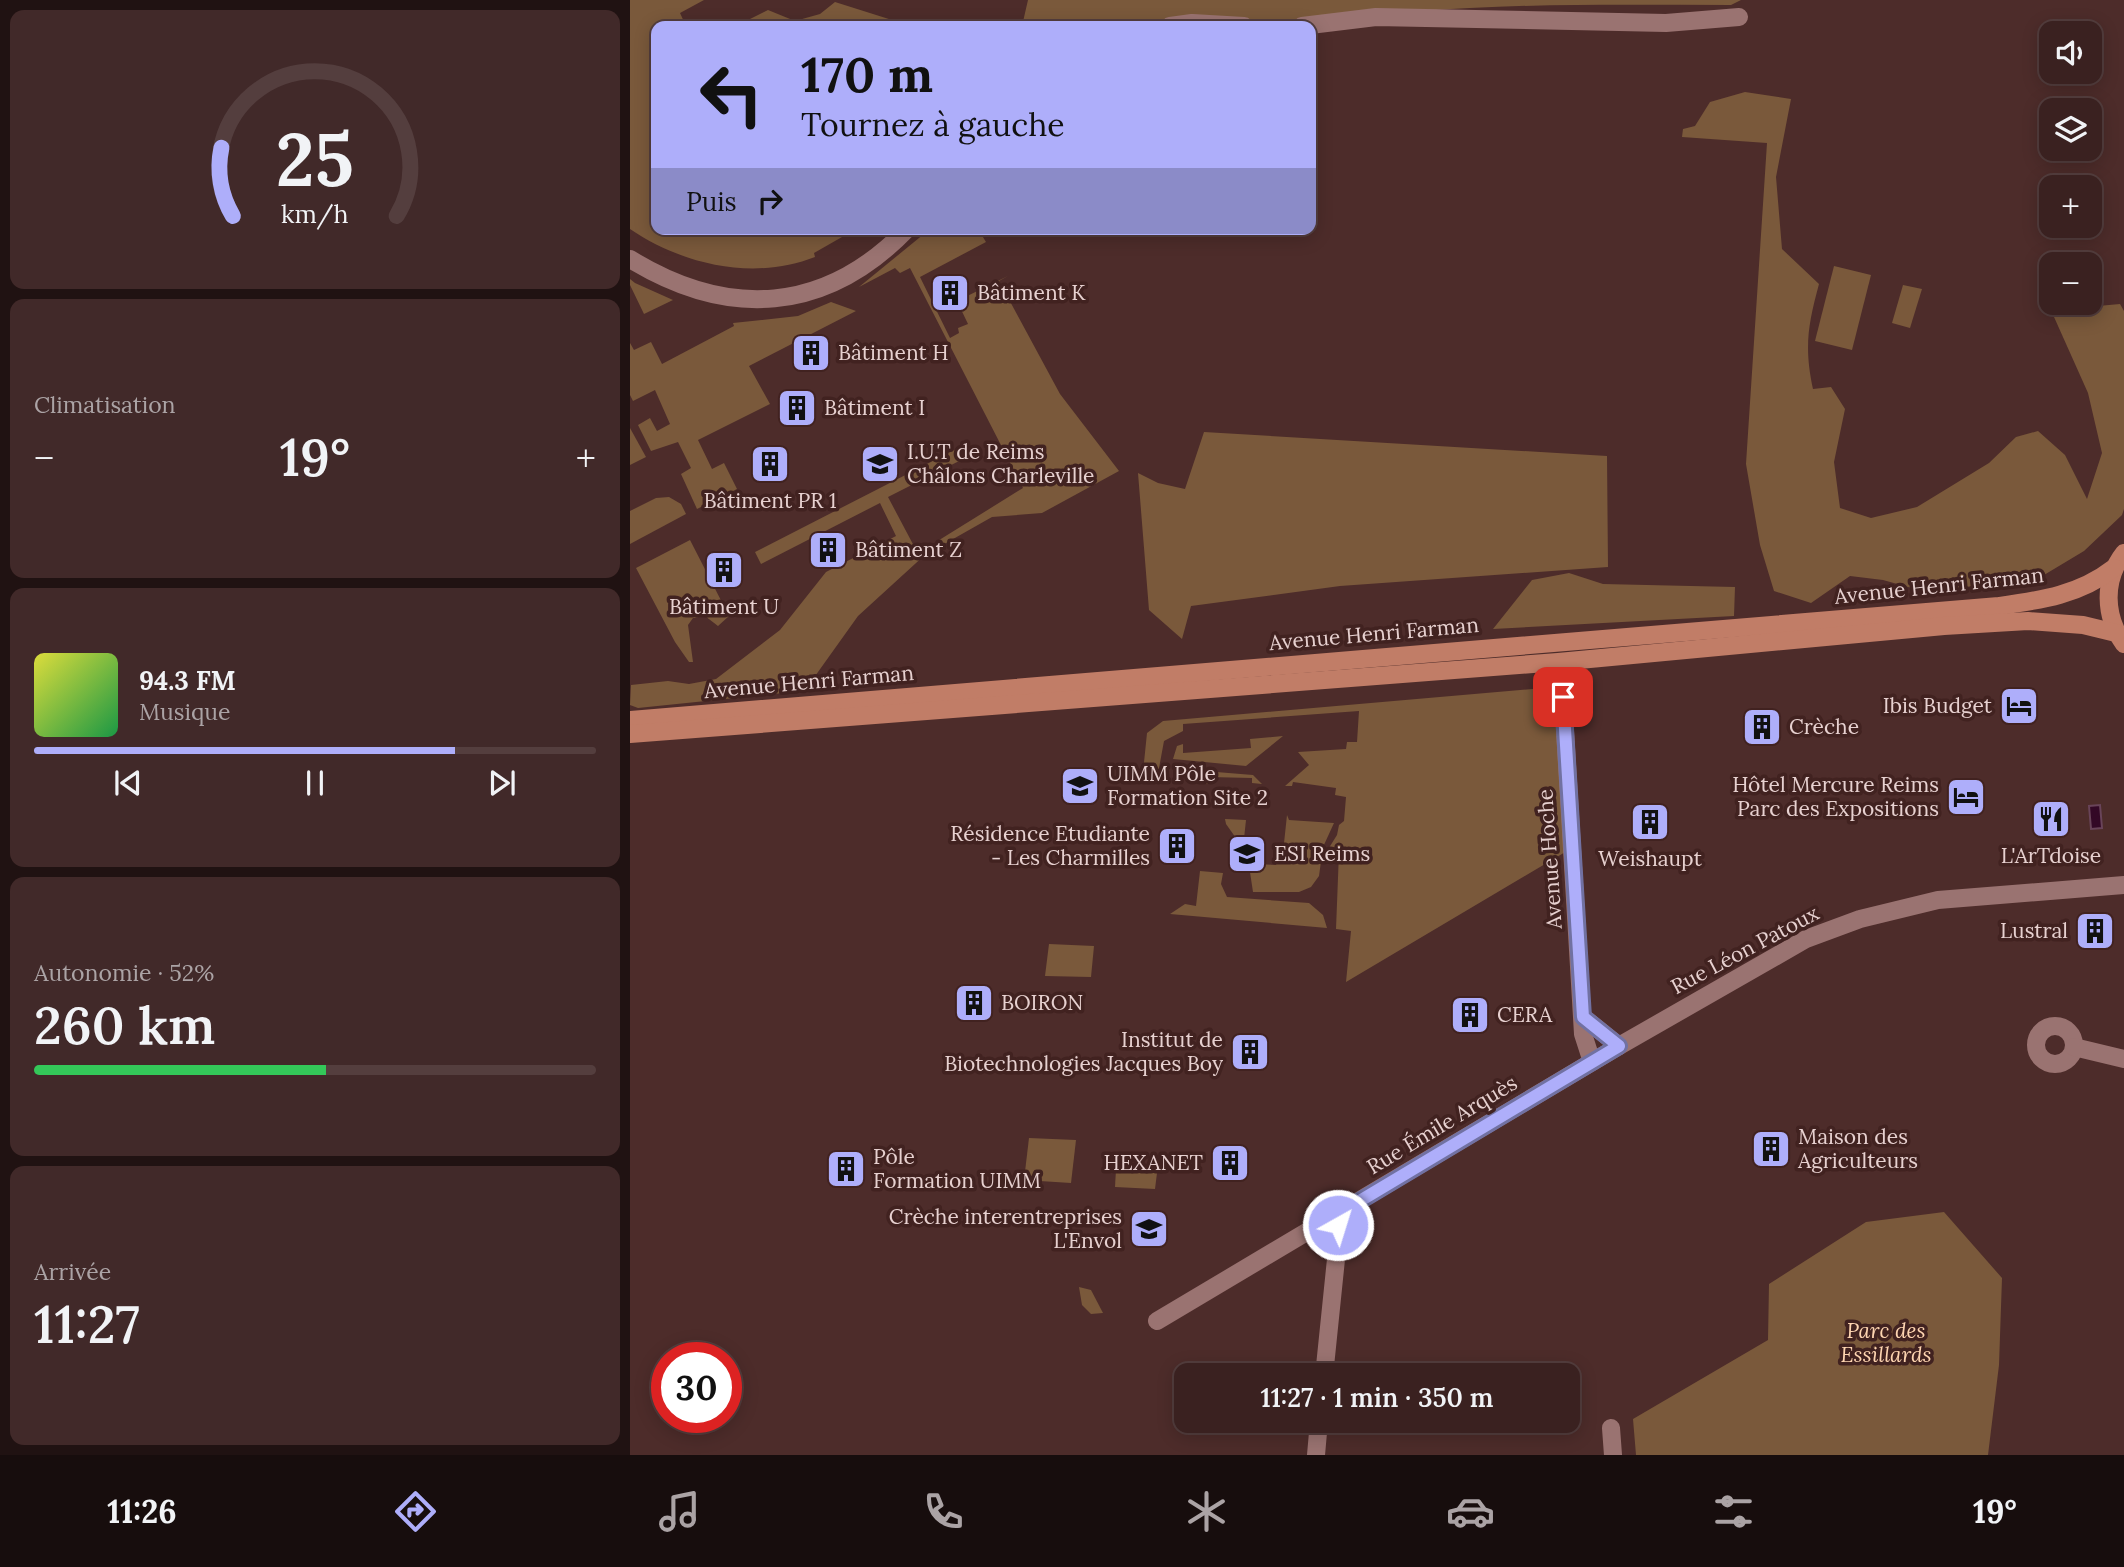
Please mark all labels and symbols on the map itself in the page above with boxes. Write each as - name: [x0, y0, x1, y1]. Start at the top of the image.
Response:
- building icon: Bâtiment K: [929, 272, 971, 314]
- place label: Bâtiment K: [977, 279, 1086, 306]
- building icon: Bâtiment H: [790, 332, 832, 374]
- place label: Bâtiment H: [838, 339, 949, 366]
- building icon: Bâtiment I: [776, 387, 818, 429]
- place label: Bâtiment I: [824, 394, 925, 421]
- place label: I.U.T de Reims Châlons Charleville: [907, 438, 1095, 489]
- building icon: Bâtiment PR 1: [749, 443, 791, 485]
- school or university icon: I.U.T de Reims Châlons Charleville: [859, 443, 901, 485]
- place label: Bâtiment PR 1: [703, 487, 837, 514]
- building icon: Bâtiment Z: [807, 529, 849, 571]
- place label: Bâtiment Z: [855, 536, 962, 563]
- building icon: Bâtiment U: [703, 549, 745, 591]
- street label: Avenue Henri Farman: [1832, 561, 2045, 610]
- place label: Bâtiment U: [669, 593, 779, 620]
- street label: Avenue Henri Farman: [1267, 611, 1480, 656]
- street label: Avenue Henri Farman: [702, 659, 915, 704]
- pin: [1533, 667, 1593, 727]
- hotel icon: Ibis Budget: [1998, 685, 2040, 727]
- place label: Ibis Budget: [1883, 692, 1993, 719]
- building icon: Crèche: [1741, 706, 1783, 748]
- place label: Crèche: [1789, 713, 1859, 740]
- place label: UIMM Pôle Formation Site 2: [1107, 760, 1268, 811]
- school or university icon: UIMM Pôle Formation Site 2: [1059, 765, 1101, 807]
- place label: Hôtel Mercure Reims Parc des Expositions: [1732, 771, 1939, 822]
- hotel icon: Hôtel Mercure Reims Parc des Expositions: [1945, 776, 1987, 818]
- street label: Avenue Hoche: [1531, 788, 1568, 931]
- restaurant icon: L'ArTdoise: [2030, 798, 2072, 840]
- building icon: Weishaupt: [1629, 801, 1671, 843]
- place label: Résidence Etudiante - Les Charmilles: [950, 820, 1150, 871]
- building icon: Résidence Etudiante - Les Charmilles: [1156, 825, 1198, 867]
- school or university icon: ESI Reims: [1226, 833, 1268, 875]
- place label: ESI Reims: [1274, 840, 1370, 867]
- place label: L'ArTdoise: [2001, 842, 2101, 869]
- place label: Weishaupt: [1598, 845, 1703, 872]
- street label: Rue Léon Patoux: [1666, 899, 1823, 1000]
- building icon: Lustral: [2074, 910, 2116, 952]
- place label: Lustral: [2000, 917, 2068, 944]
- building icon: BOIRON: [953, 982, 995, 1024]
- place label: BOIRON: [1001, 989, 1083, 1016]
- building icon: CERA: [1449, 994, 1491, 1036]
- place label: CERA: [1497, 1001, 1553, 1028]
- place label: Institut de Biotechnologies Jacques Boy: [944, 1026, 1223, 1077]
- building icon: Institut de Biotechnologies Jacques Boy: [1229, 1031, 1271, 1073]
- street label: Rue Émile Arquès: [1362, 1069, 1522, 1180]
- place label: Maison des Agriculteurs: [1797, 1123, 1918, 1174]
- building icon: Maison des Agriculteurs: [1750, 1128, 1792, 1170]
- building icon: HEXANET: [1209, 1142, 1251, 1184]
- place label: Pôle Formation UIMM: [873, 1143, 1041, 1194]
- building icon: Pôle Formation UIMM: [825, 1148, 867, 1190]
- place label: HEXANET: [1103, 1149, 1203, 1176]
- position arrow: [1301, 1188, 1375, 1262]
- place label: Crèche interentreprises L'Envol: [889, 1203, 1122, 1254]
- school or university icon: Crèche interentreprises L'Envol: [1128, 1208, 1170, 1250]
- park label: Parc des Essillards: [1840, 1317, 1932, 1368]
- speed limit sign: 30: [651, 1342, 742, 1433]

